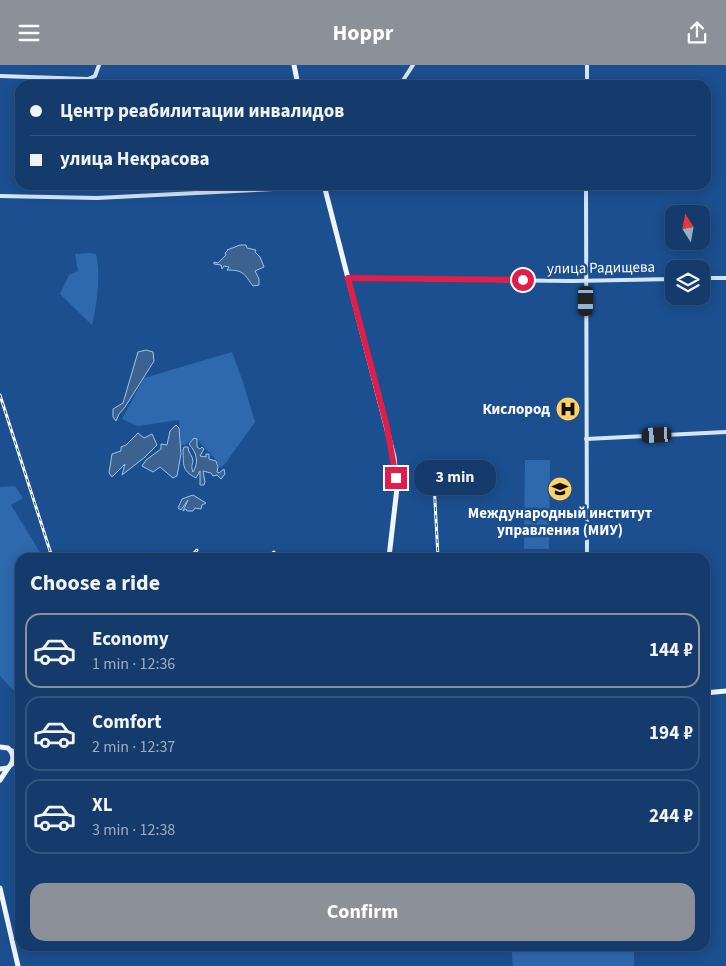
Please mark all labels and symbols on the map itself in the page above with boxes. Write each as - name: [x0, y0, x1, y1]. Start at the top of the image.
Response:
- north arrow: [665, 205, 710, 250]
- street label: улица Радищева: [547, 257, 655, 279]
- route start: [512, 269, 534, 291]
- car: [578, 286, 593, 316]
- hospital icon: Кислород: [555, 396, 581, 422]
- place label: Кислород: [482, 399, 550, 420]
- car: [641, 427, 672, 443]
- callout: 3 min: [414, 461, 496, 495]
- route end: [385, 467, 407, 489]
- school or university icon: Международный институт управления (МИУ): [547, 476, 573, 502]
- place label: Международный институт управления (МИУ): [468, 503, 652, 541]

